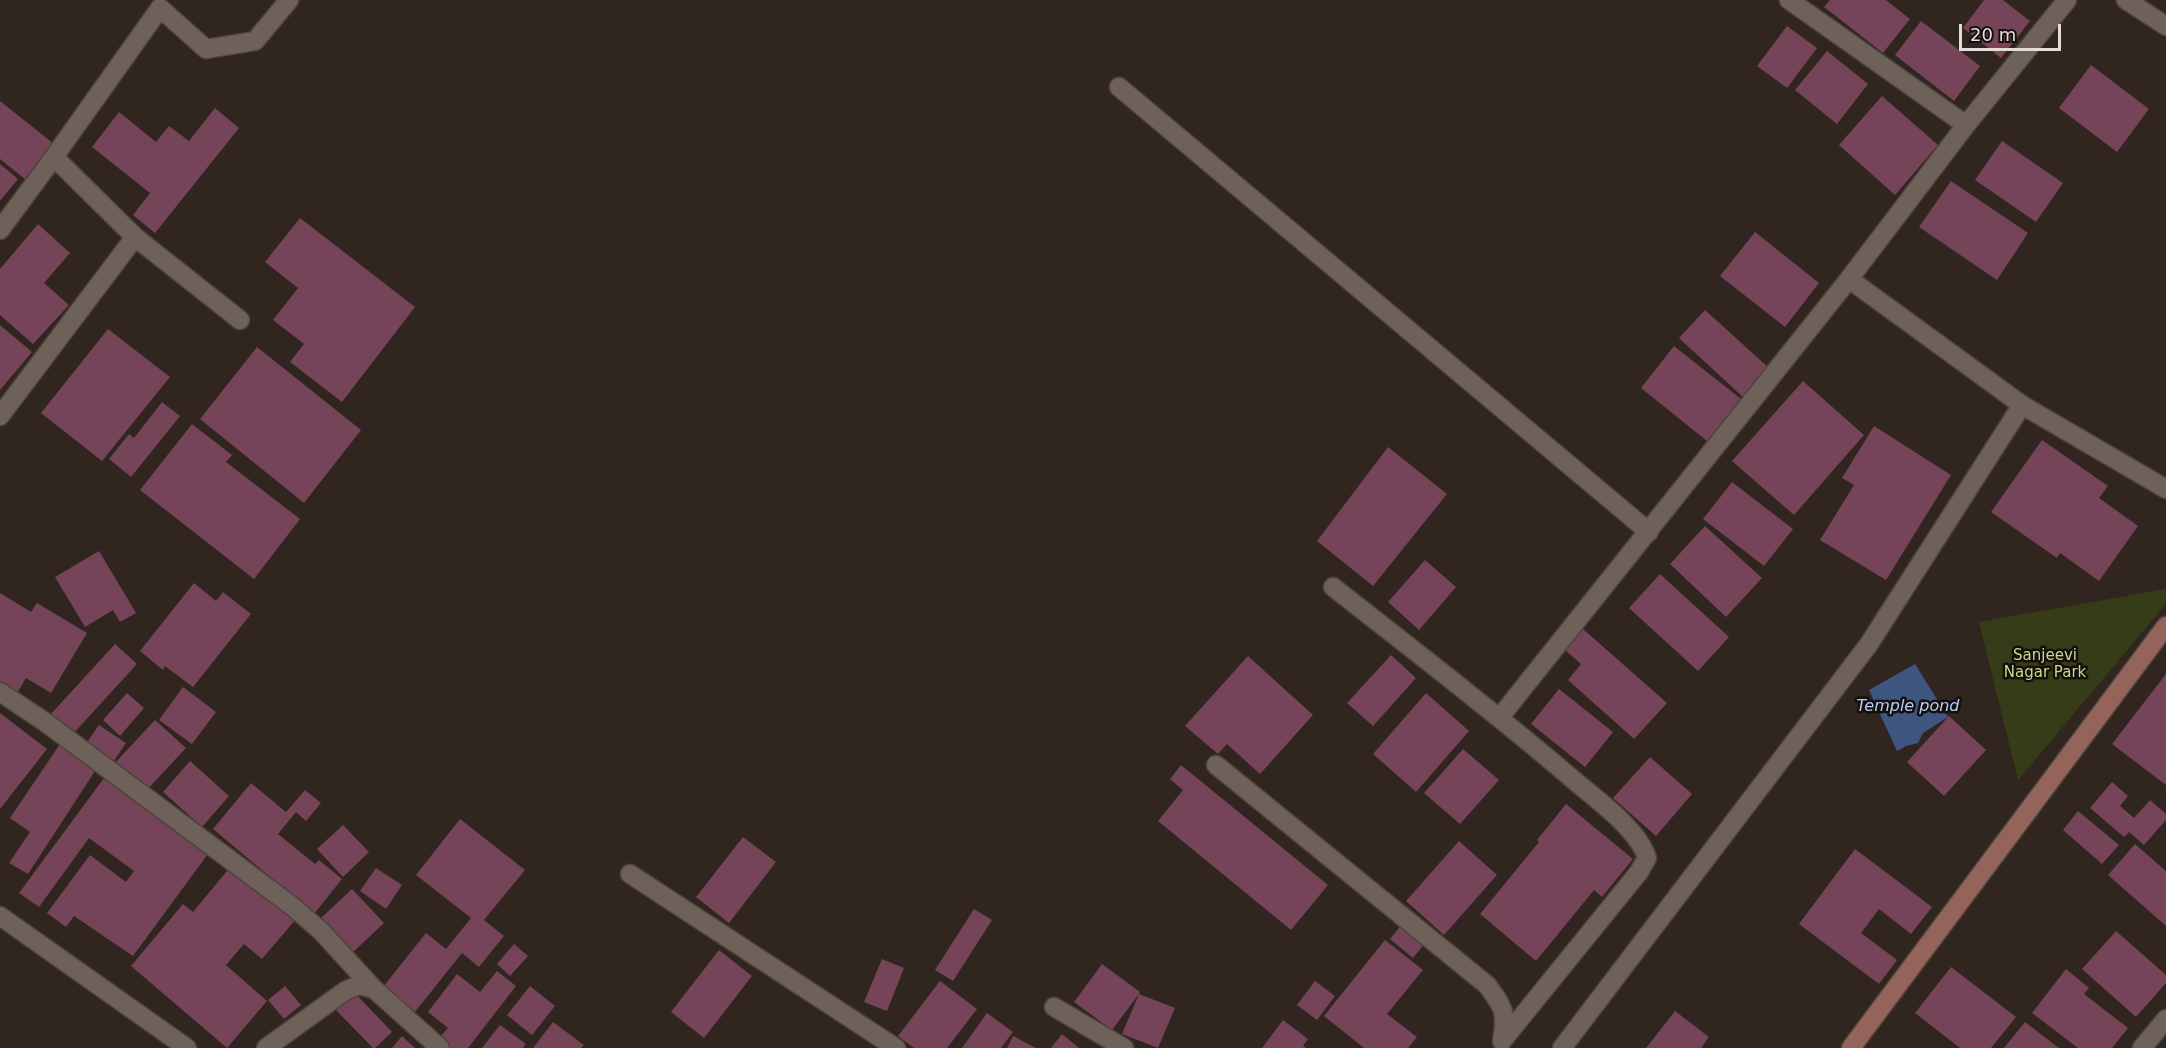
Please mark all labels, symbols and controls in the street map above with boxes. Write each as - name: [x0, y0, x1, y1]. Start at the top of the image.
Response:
- scale bar: [1962, 12, 2064, 50]
- text: 20 m: [1970, 24, 2016, 45]
- park label: Sanjeevi Nagar Park: [2004, 647, 2086, 682]
- water label: Temple pond: [1856, 697, 1960, 717]

